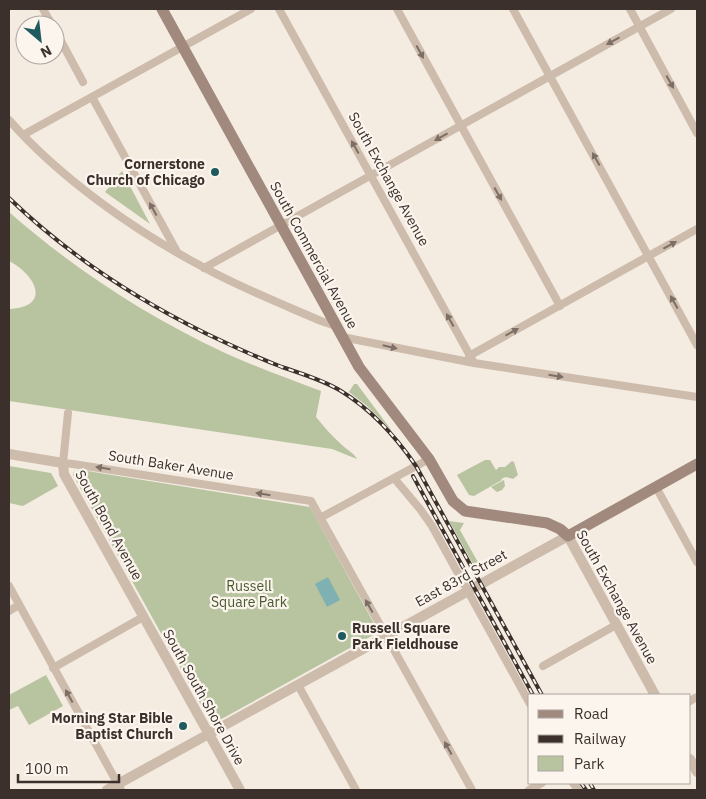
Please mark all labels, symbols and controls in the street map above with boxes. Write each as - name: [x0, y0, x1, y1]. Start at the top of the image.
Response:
- north arrow: [15, 15, 65, 65]
- one-way arrow: [606, 37, 621, 45]
- text: N: [37, 41, 55, 62]
- one-way arrow: [416, 45, 425, 58]
- one-way arrow: [666, 75, 674, 90]
- street label: South Exchange Avenue: [345, 109, 434, 250]
- one-way arrow: [434, 132, 447, 141]
- one-way arrow: [351, 140, 359, 155]
- one-way arrow: [592, 152, 600, 167]
- place label: Cornerstone Church of Chicago: [86, 155, 205, 189]
- marker: Cornerstone Church of Chicago: [209, 166, 221, 178]
- street label: South Commercial Avenue: [266, 178, 362, 332]
- one-way arrow: [494, 187, 503, 201]
- one-way arrow: [149, 202, 157, 217]
- one-way arrow: [662, 241, 677, 249]
- one-way arrow: [670, 295, 678, 309]
- one-way arrow: [446, 313, 454, 328]
- one-way arrow: [505, 328, 519, 336]
- one-way arrow: [382, 343, 398, 351]
- one-way arrow: [549, 372, 565, 380]
- street label: South Baker Avenue: [107, 446, 235, 484]
- one-way arrow: [94, 464, 110, 472]
- street label: South Bond Avenue: [71, 467, 147, 584]
- one-way arrow: [255, 489, 271, 497]
- street label: South Exchange Avenue: [573, 527, 662, 668]
- street label: East 83rd Street: [412, 545, 510, 611]
- park label: Russell Square Park: [211, 577, 288, 611]
- one-way arrow: [365, 598, 373, 613]
- place label: Russell Square Park Fieldhouse: [352, 619, 458, 653]
- street label: South South Shore Drive: [159, 626, 249, 768]
- marker: Russell Square Park Fieldhouse: [336, 630, 348, 642]
- one-way arrow: [65, 688, 73, 703]
- legend: [528, 694, 691, 784]
- text: Road: [574, 704, 609, 723]
- place label: Morning Star Bible Baptist Church: [51, 709, 173, 743]
- marker: Morning Star Bible Baptist Church: [177, 720, 189, 732]
- text: Railway: [574, 729, 627, 748]
- one-way arrow: [444, 740, 452, 755]
- scale bar: [18, 752, 119, 784]
- text: Park: [574, 754, 604, 773]
- text: 100 m: [25, 759, 69, 778]

